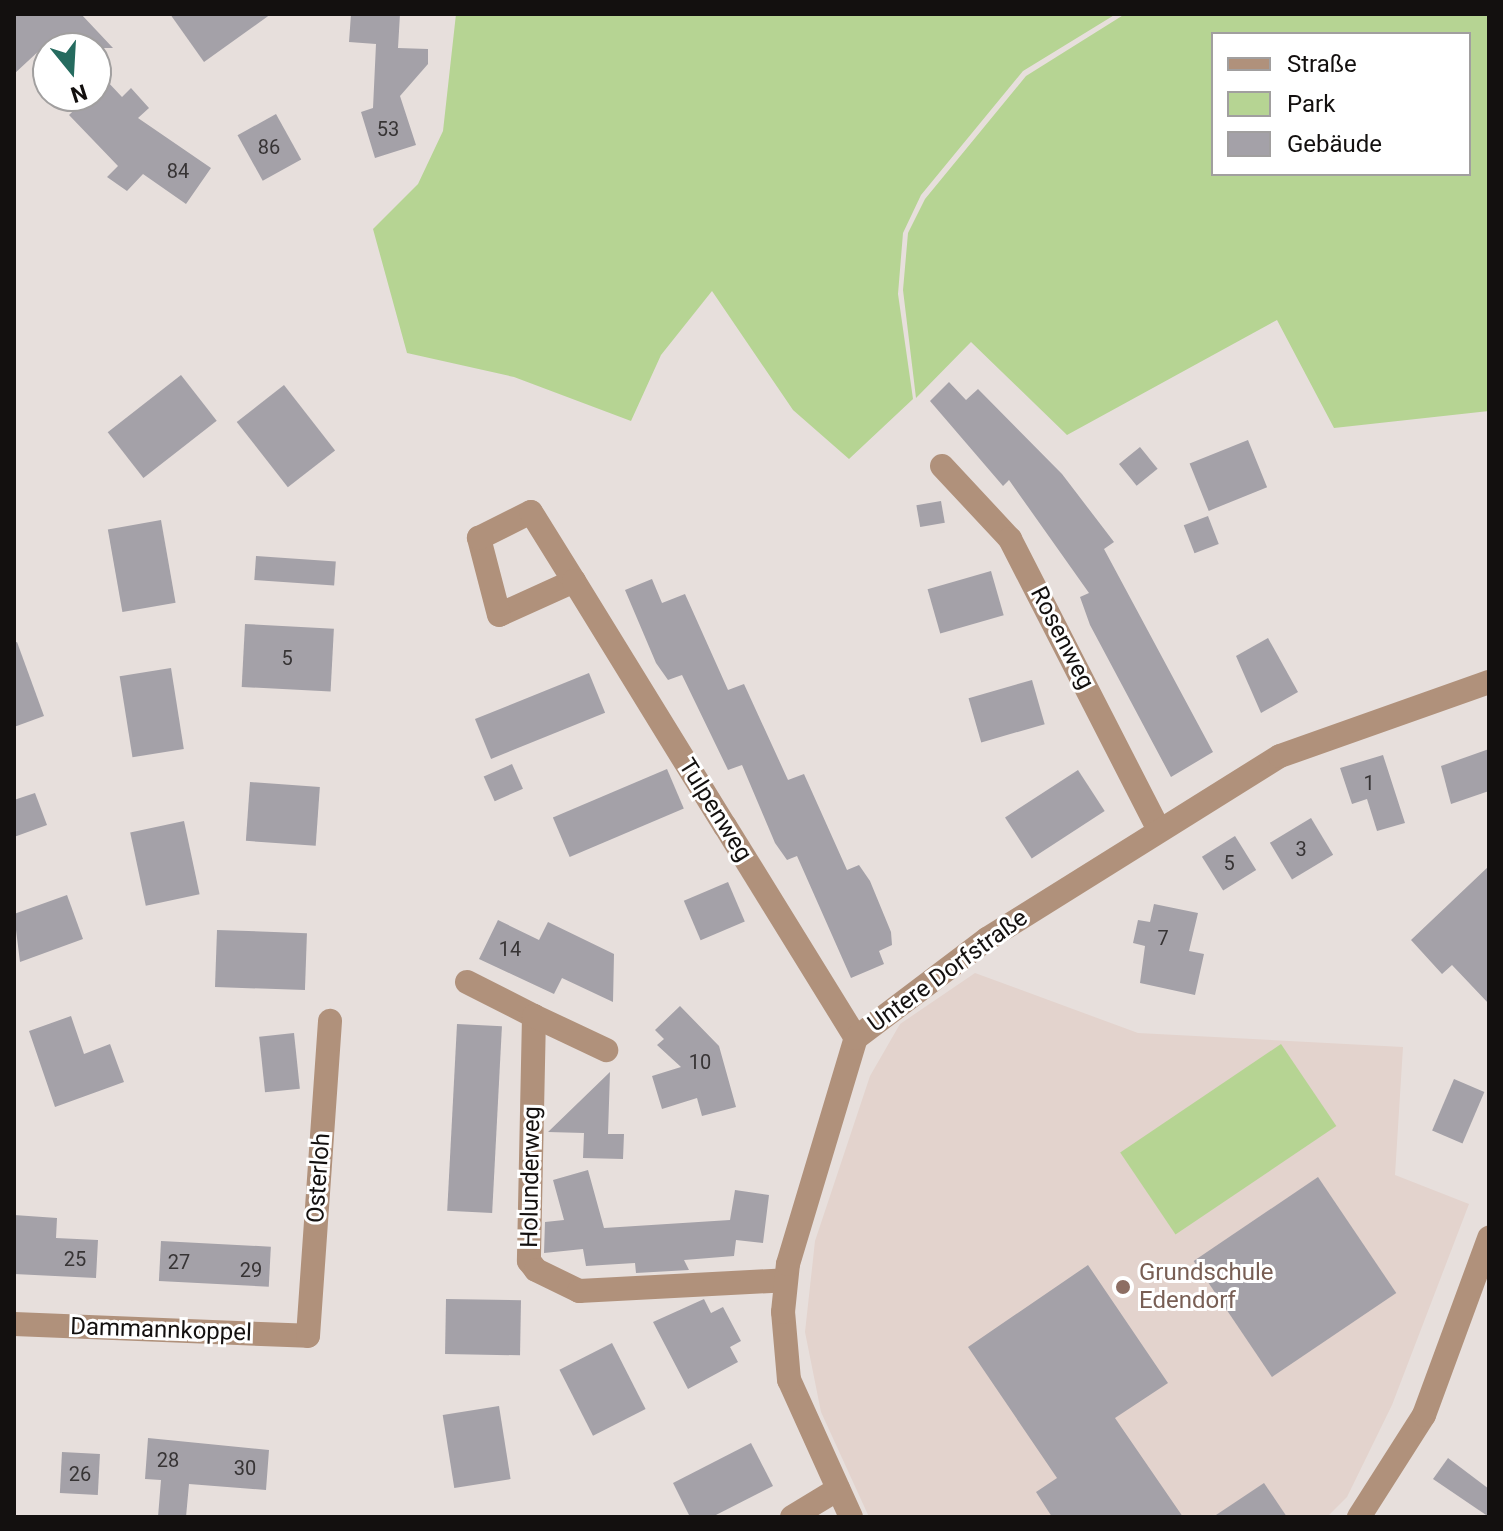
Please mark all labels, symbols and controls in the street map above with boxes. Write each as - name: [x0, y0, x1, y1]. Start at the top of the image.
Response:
- north arrow: [32, 32, 112, 112]
- legend: [1211, 32, 1471, 176]
- text: Straße: [1287, 50, 1357, 78]
- text: N: [68, 79, 90, 108]
- text: Park: [1287, 90, 1335, 118]
- house number: 53: [377, 117, 399, 141]
- text: Gebäude: [1287, 130, 1382, 158]
- house number: 86: [258, 135, 280, 159]
- house number: 84: [167, 159, 189, 183]
- street label: Rosenweg: [1024, 582, 1100, 694]
- house number: 5: [281, 646, 293, 670]
- street label: Tulpenweg: [672, 753, 758, 867]
- house number: 1: [1363, 771, 1375, 795]
- house number: 3: [1295, 837, 1307, 861]
- house number: 5: [1223, 851, 1235, 875]
- street label: Untere Dorfstraße: [863, 904, 1033, 1038]
- house number: 7: [1157, 926, 1169, 950]
- house number: 14: [499, 937, 521, 961]
- house number: 10: [689, 1050, 711, 1074]
- street label: Holunderweg: [515, 1106, 547, 1248]
- street label: Osterloh: [301, 1132, 337, 1224]
- house number: 25: [64, 1247, 86, 1271]
- house number: 27: [168, 1250, 190, 1274]
- house number: 29: [240, 1258, 262, 1282]
- place label: Grundschule Edendorf: [1139, 1259, 1273, 1315]
- marker: Grundschule Edendorf: [1114, 1278, 1132, 1296]
- street label: Dammannkoppel: [70, 1312, 252, 1348]
- house number: 28: [157, 1448, 179, 1472]
- house number: 30: [234, 1456, 256, 1480]
- house number: 26: [69, 1462, 91, 1486]

